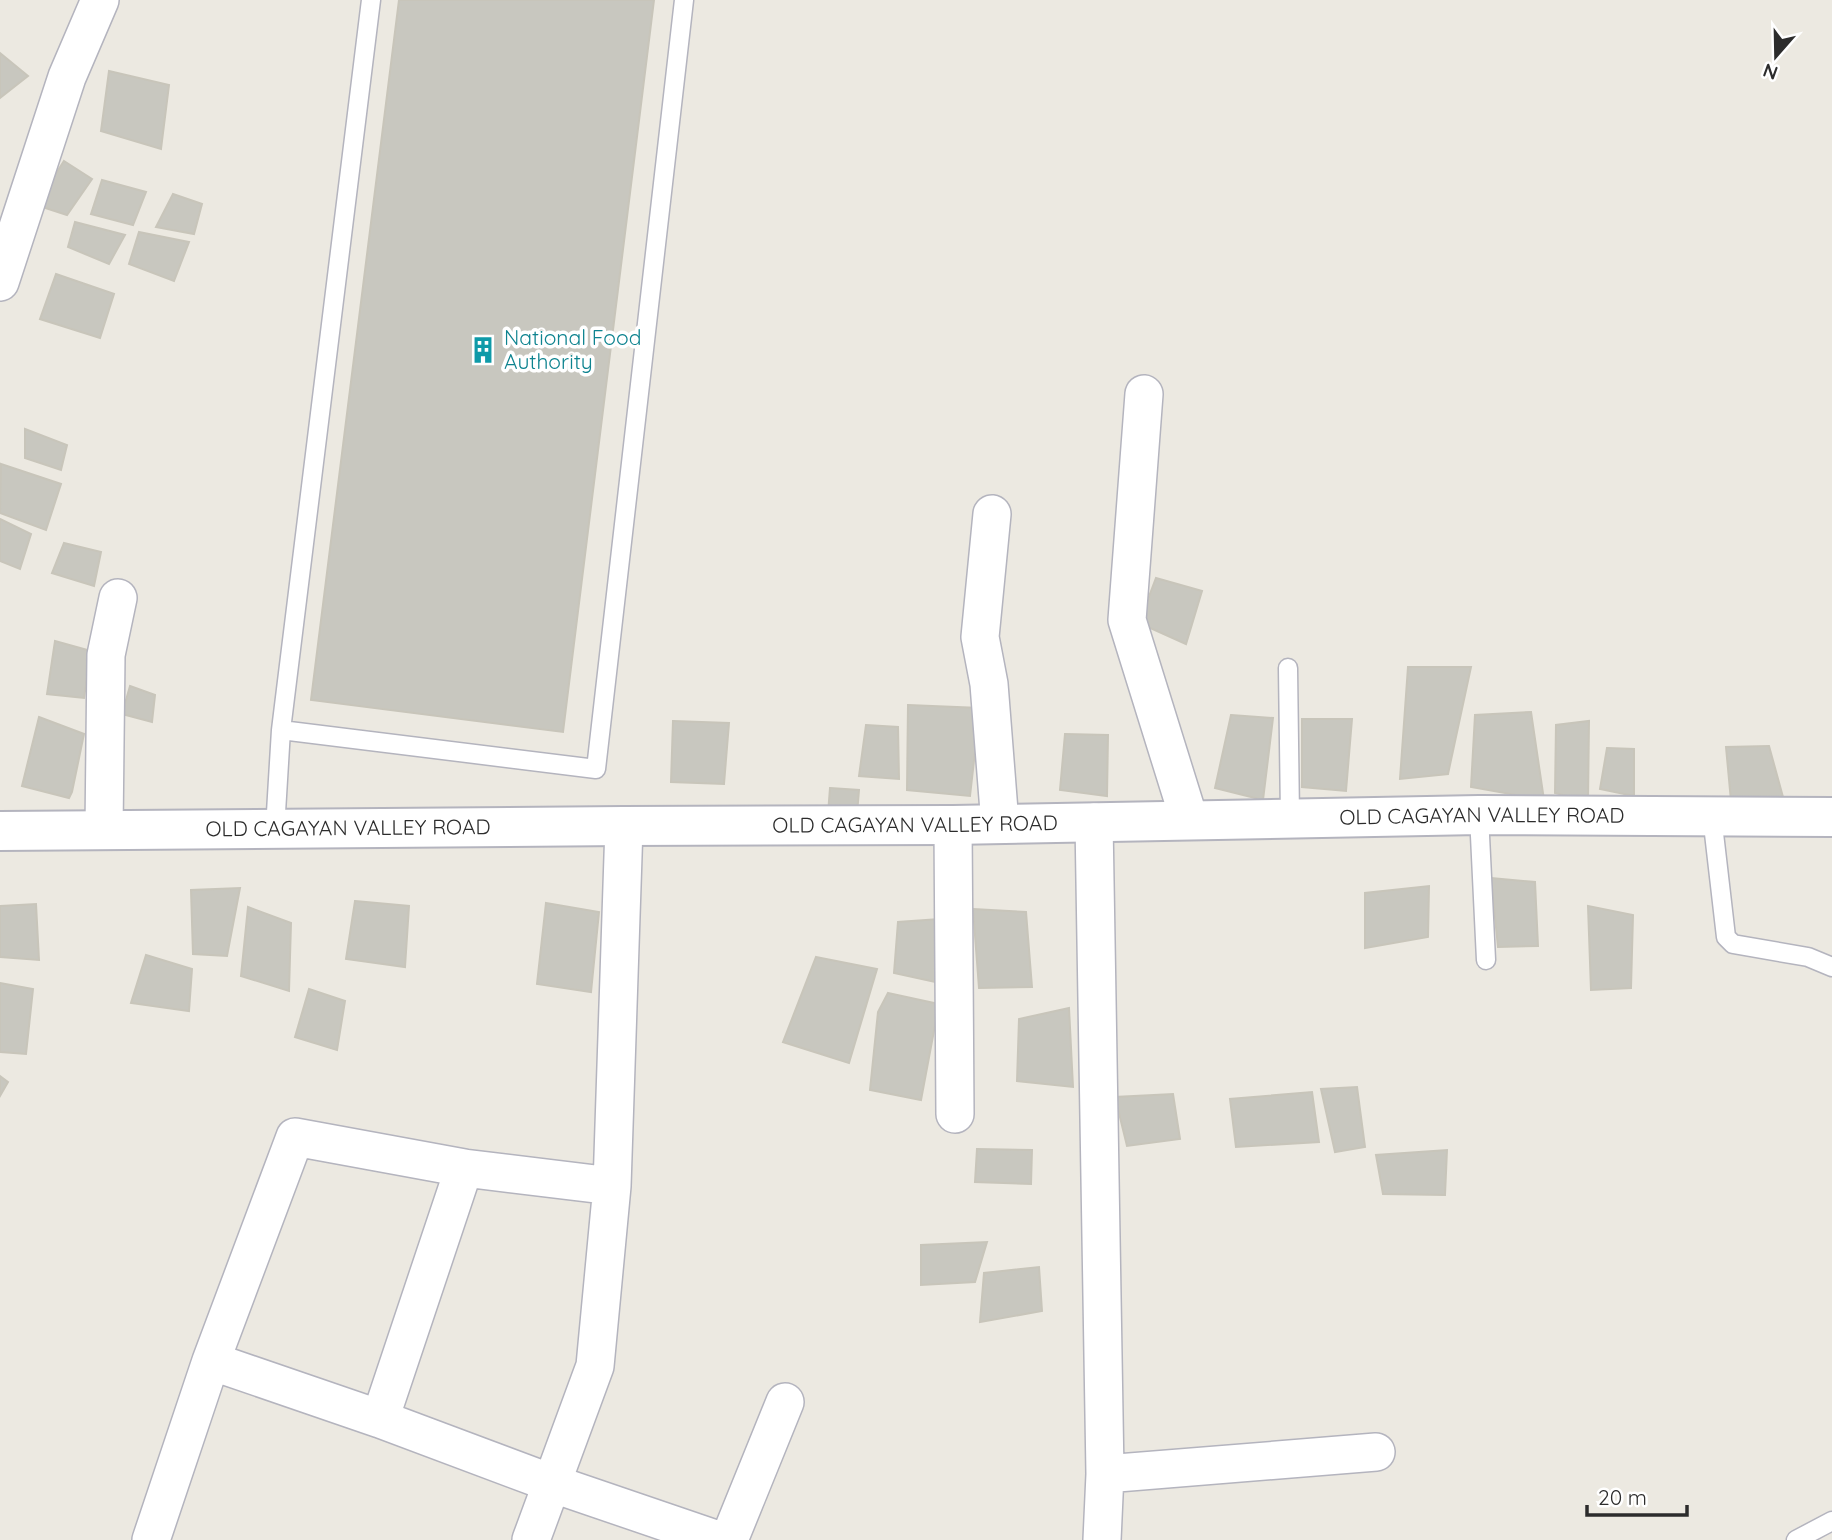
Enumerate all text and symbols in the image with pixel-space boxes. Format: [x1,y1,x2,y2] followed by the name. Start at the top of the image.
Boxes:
[1741,21,1811,91] north arrow
[1760,58,1781,86] text: N
[504,324,641,374] place label: National Food Authority
[468,335,498,365] building icon: National Food Authority
[1339,801,1625,830] street label: OLD CAGAYAN VALLEY ROAD
[772,809,1058,838] street label: OLD CAGAYAN VALLEY ROAD
[205,813,491,841] street label: OLD CAGAYAN VALLEY ROAD
[1587,1474,1687,1518] scale bar
[1598,1484,1647,1510] text: 20 m

